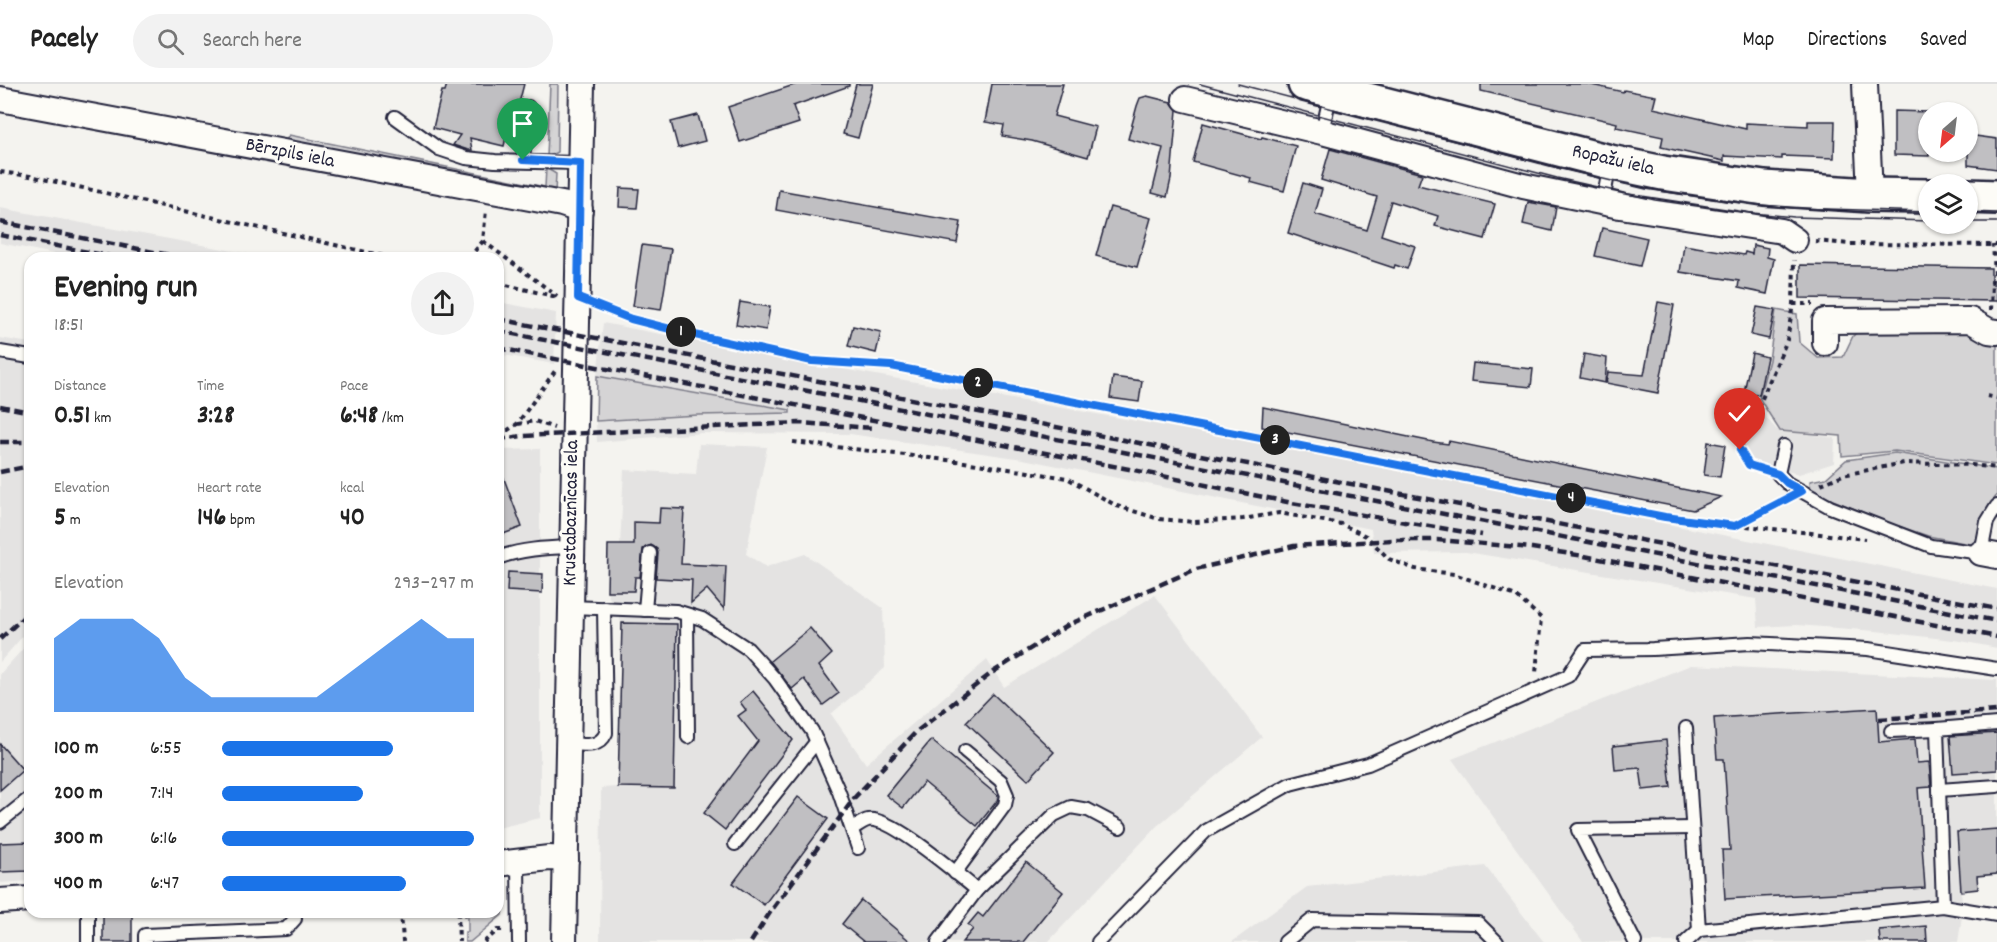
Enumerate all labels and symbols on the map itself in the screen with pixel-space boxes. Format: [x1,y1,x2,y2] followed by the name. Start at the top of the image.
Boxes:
[497,98,548,160] pin
[1918,102,1978,162] north arrow
[243,132,338,176] street label: Bērzpils iela
[1569,138,1658,184] street label: Ropažu iela
[666,317,696,347] pin: 1
[963,368,993,398] pin: 2
[1714,388,1765,450] pin
[1260,425,1290,455] pin: 3
[557,439,587,586] street label: Krustabaznīcas iela
[1556,483,1586,513] pin: 4

